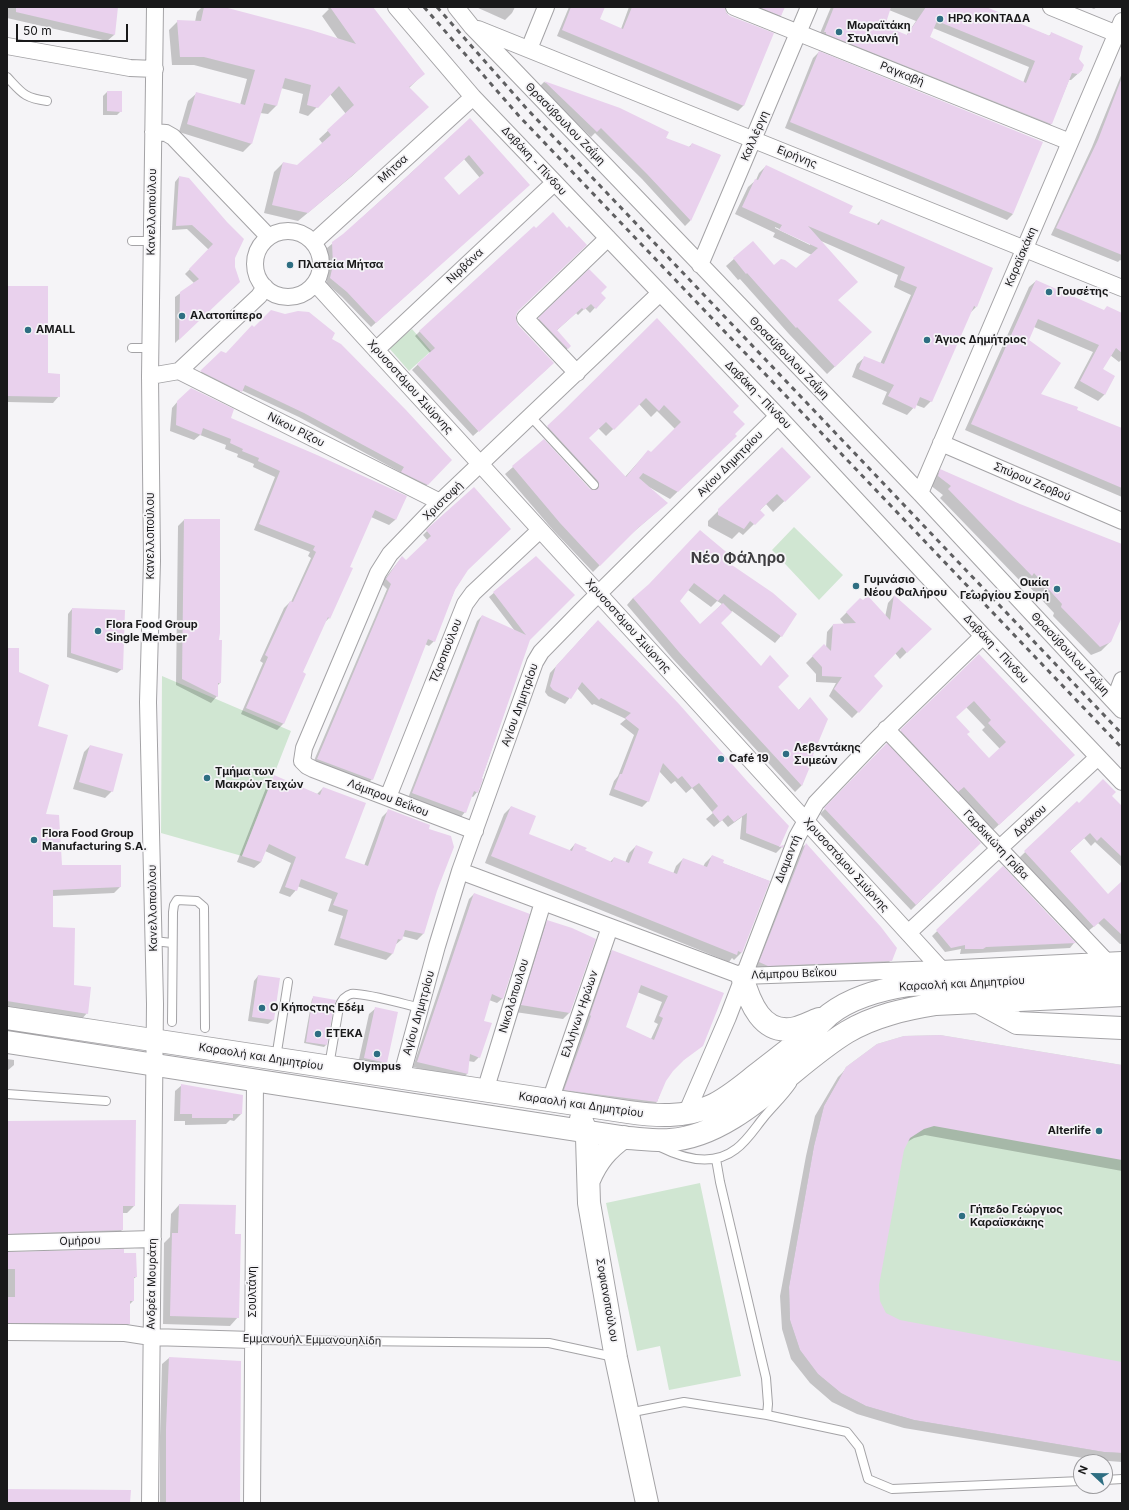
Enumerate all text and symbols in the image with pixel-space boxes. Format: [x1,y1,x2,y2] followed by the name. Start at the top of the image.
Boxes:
[948,12,1030,26] place label: ΗΡΩ ΚΟΝΤΑΔΑ
[935,14,945,24] marker: ΗΡΩ ΚΟΝΤΑΔΑ
[18,16,130,42] scale bar
[847,19,911,45] place label: Μωραϊτάκη Στυλιανή
[23,23,52,38] text: 50 m
[834,27,844,37] marker: Μωραϊτάκη Στυλιανή
[878,59,926,89] street label: Ραγκαβή
[522,80,608,168] street label: Θρασύβουλου Ζαΐμη
[739,109,771,163] street label: Καλλέργη
[499,124,569,198] street label: Δαβάκη - Πίνδου
[775,143,819,171] street label: Ειρήνης
[375,152,411,186] street label: Μήτσα
[145,168,159,256] street label: Κανελλοπούλου
[1003,225,1039,289] street label: Καραϊσκάκη
[444,246,486,286] street label: Νιρβάνα
[298,258,383,272] place label: Πλατεία Μήτσα
[285,260,295,270] marker: Πλατεία Μήτσα
[1057,285,1108,299] place label: Γουσέτης
[1044,287,1054,297] marker: Γουσέτης
[190,309,262,323] place label: Αλατοπίπερο
[177,311,187,321] marker: Αλατοπίπερο
[746,314,832,402] street label: Θρασύβουλου Ζαΐμη
[36,323,75,337] place label: AMALL
[23,325,33,335] marker: AMALL
[935,333,1026,347] place label: Άγιος Δημήτριος
[922,335,932,345] marker: Άγιος Δημήτριος
[364,337,456,437] street label: Χρυσοστόμου Σμύρνης
[722,358,794,432] street label: Δαβάκη - Πίνδου
[265,410,327,450] street label: Νίκου Ρίζου
[694,428,766,500] street label: Αγίου Δημητρίου
[991,460,1073,504] street label: Σπύρου Ζερβού
[420,479,466,523] street label: Χριστοφή
[144,493,158,579] street label: Κανελλοπούλου
[691,549,785,567] district label: Νέο Φάληρο
[864,573,947,599] place label: Γυμνάσιο Νέου Φαλήρου
[582,576,674,676] street label: Χρυσοστόμου Σμύρνης
[960,576,1049,602] place label: Οικία Γεωργίου Σουρή
[851,581,861,591] marker: Γυμνάσιο Νέου Φαλήρου
[1052,584,1062,594] marker: Οικία Γεωργίου Σουρή
[1028,610,1112,698] street label: Θρασύβουλου Ζαΐμη
[961,612,1031,686] street label: Δαβάκη - Πίνδου
[427,617,465,685] street label: Τζιροπούλου
[106,618,198,644] place label: Flora Food Group Single Member
[93,626,103,636] marker: Flora Food Group Single Member
[499,662,541,748] street label: Αγίου Δημητρίου
[794,741,861,767] place label: Λεβεντάκης Συμεών
[781,749,791,759] marker: Λεβεντάκης Συμεών
[729,752,769,766] place label: Café 19
[716,754,726,764] marker: Café 19
[215,765,303,791] place label: Τμήμα των Μακρών Τειχών
[202,773,212,783] marker: Τμήμα των Μακρών Τειχών
[346,776,430,820] street label: Λάμπρου Βεΐκου
[1011,802,1049,840] street label: Δράκου
[960,808,1032,882] street label: Γαρδικιώτη Γρίβα
[800,815,892,915] street label: Χρυσοστόμου Σμύρνης
[42,827,147,853] place label: Flora Food Group Manufacturing S.A.
[773,833,803,885] street label: Διαμαντή
[29,835,39,845] marker: Flora Food Group Manufacturing S.A.
[146,864,160,952] street label: Κανελλοπούλου
[496,957,532,1035] street label: Νικολόπουλου
[751,966,837,982] street label: Λάμπρου Βεΐκου
[401,969,437,1057] street label: Αγίου Δημητρίου
[559,969,601,1059] street label: Ελλήνων Ηρώων
[899,974,1025,994] street label: Καραολή και Δημητρίου
[270,1001,364,1015] place label: Ο Κήποςτης Εδέμ
[257,1003,267,1013] marker: Ο Κήποςτης Εδέμ
[326,1027,363,1041] place label: ΕΤΕΚΑ
[313,1029,323,1039] marker: ΕΤΕΚΑ
[198,1041,324,1073] street label: Καραολή και Δημητρίου
[372,1049,382,1059] marker: Olympus
[353,1060,401,1074] place label: Olympus
[518,1090,644,1120] street label: Καραολή και Δημητρίου
[1048,1124,1091,1138] place label: Alterlife
[1094,1126,1104,1136] marker: Alterlife
[970,1203,1063,1229] place label: Γήπεδο Γεώργιος Καραϊσκάκης
[957,1211,967,1221] marker: Γήπεδο Γεώργιος Καραϊσκάκης
[59,1234,101,1248] street label: Ομήρου
[145,1238,159,1330] street label: Ανδρέα Μουράτη
[593,1257,621,1343] street label: Σοφιανοπούλου
[246,1266,260,1318] street label: Σουλτάνη
[243,1332,381,1348] street label: Εμμανουήλ Εμμανουηλίδη
[1073,1454,1113,1494] north arrow
[1075,1463,1091,1476] text: N

